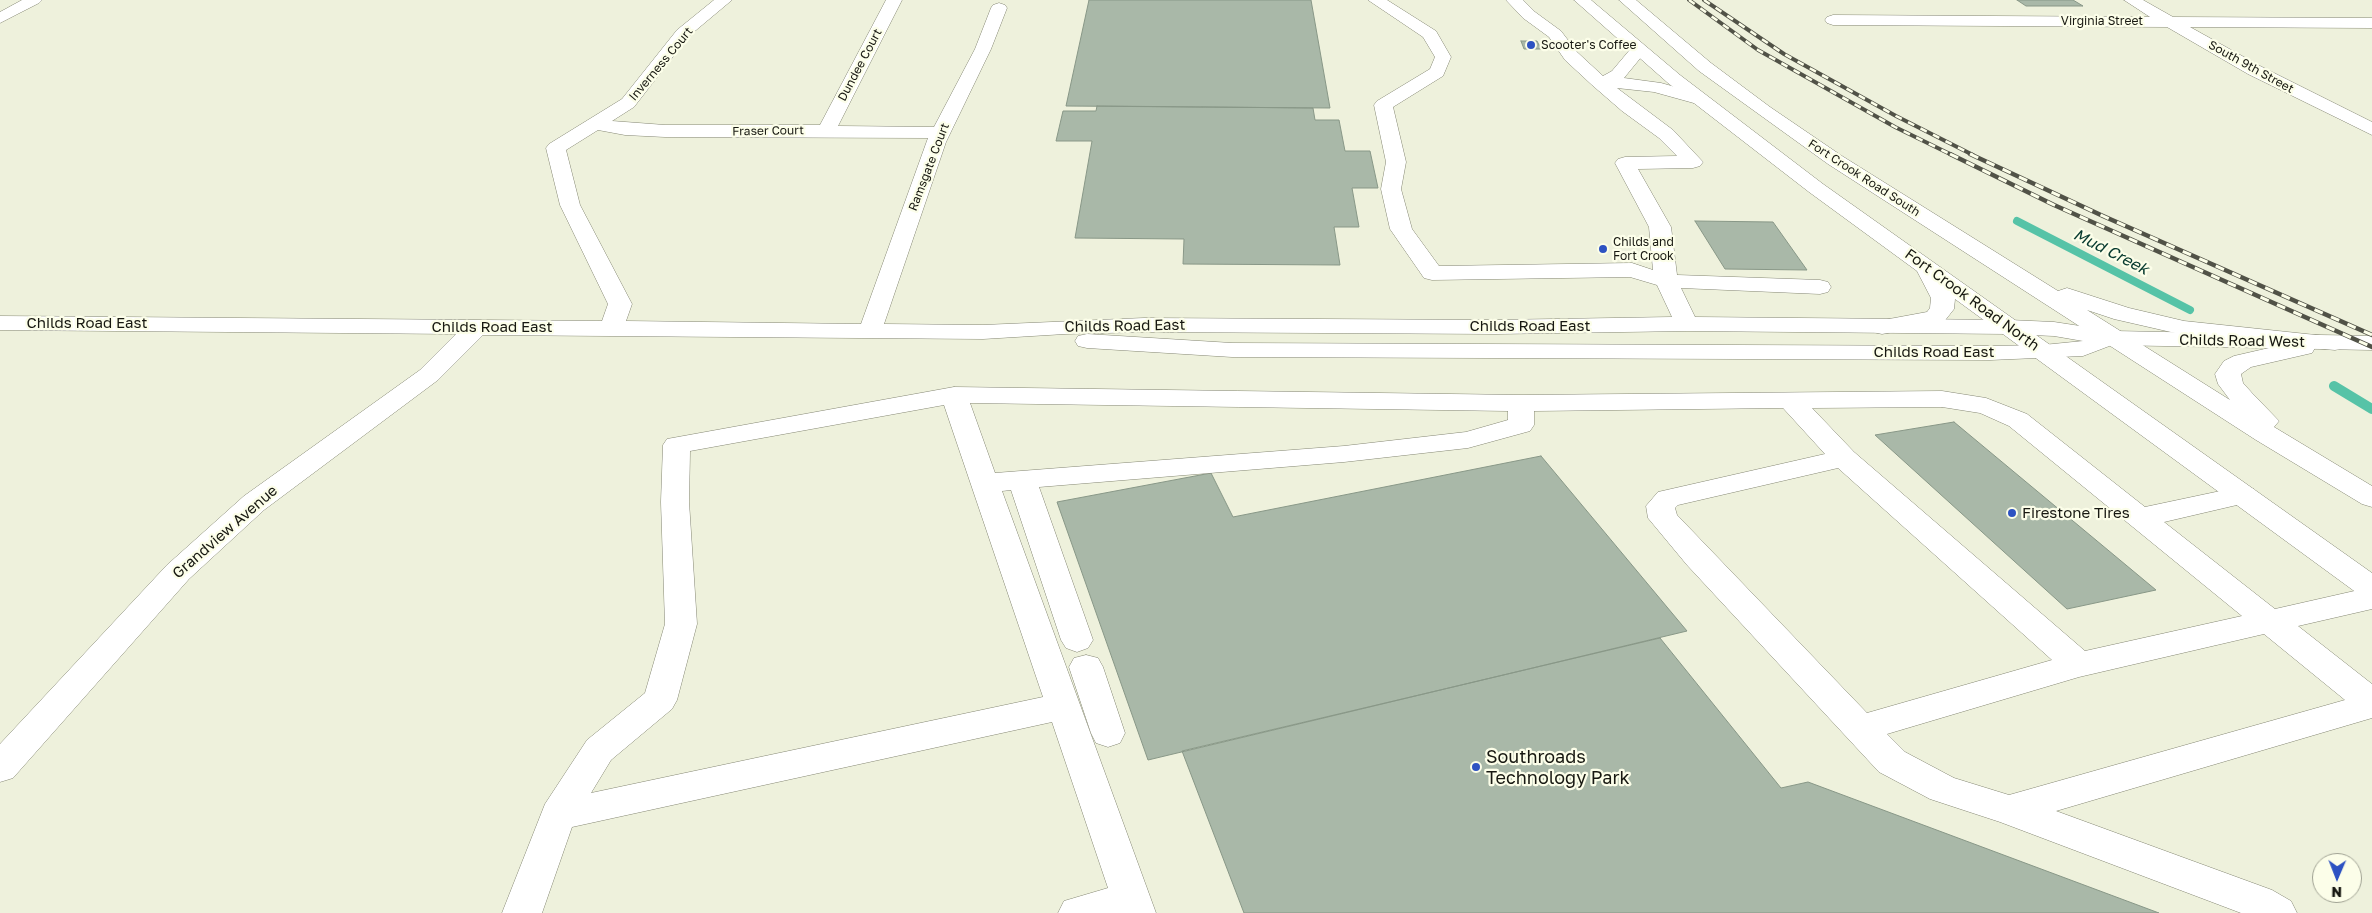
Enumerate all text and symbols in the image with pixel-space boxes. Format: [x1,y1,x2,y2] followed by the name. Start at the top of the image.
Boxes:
[2061,14,2143,28] street label: Virginia Street
[626,24,696,104] street label: Inverness Court
[835,26,885,104] street label: Dundee Court
[1541,38,1636,52] place label: Scooter's Coffee
[2206,38,2296,96] street label: South 9th Street
[1525,39,1537,51] marker: Scooter's Coffee
[906,121,952,213] street label: Ramsgate Court
[732,123,804,139] street label: Fraser Court
[1805,136,1923,220] street label: Fort Crook Road South
[2070,225,2152,279] water label: Mud Creek
[1613,235,1674,263] place label: Childs and Fort Crook
[1597,243,1609,255] marker: Childs and Fort Crook
[1901,245,2043,355] street label: Fort Crook Road North
[27,314,147,332] street label: Childs Road East
[1064,316,1186,336] street label: Childs Road East
[1470,317,1590,335] street label: Childs Road East
[432,318,552,336] street label: Childs Road East
[2179,331,2305,351] street label: Childs Road West
[1874,343,1994,361] street label: Childs Road East
[169,482,281,582] street label: Grandview Avenue
[2022,504,2130,522] place label: Firestone Tires
[2006,507,2018,519] marker: Firestone Tires
[1486,746,1630,789] place label: Southroads Technology Park
[1470,761,1482,773] marker: Southroads Technology Park
[2312,853,2362,903] north arrow
[2331,884,2342,901] text: N

